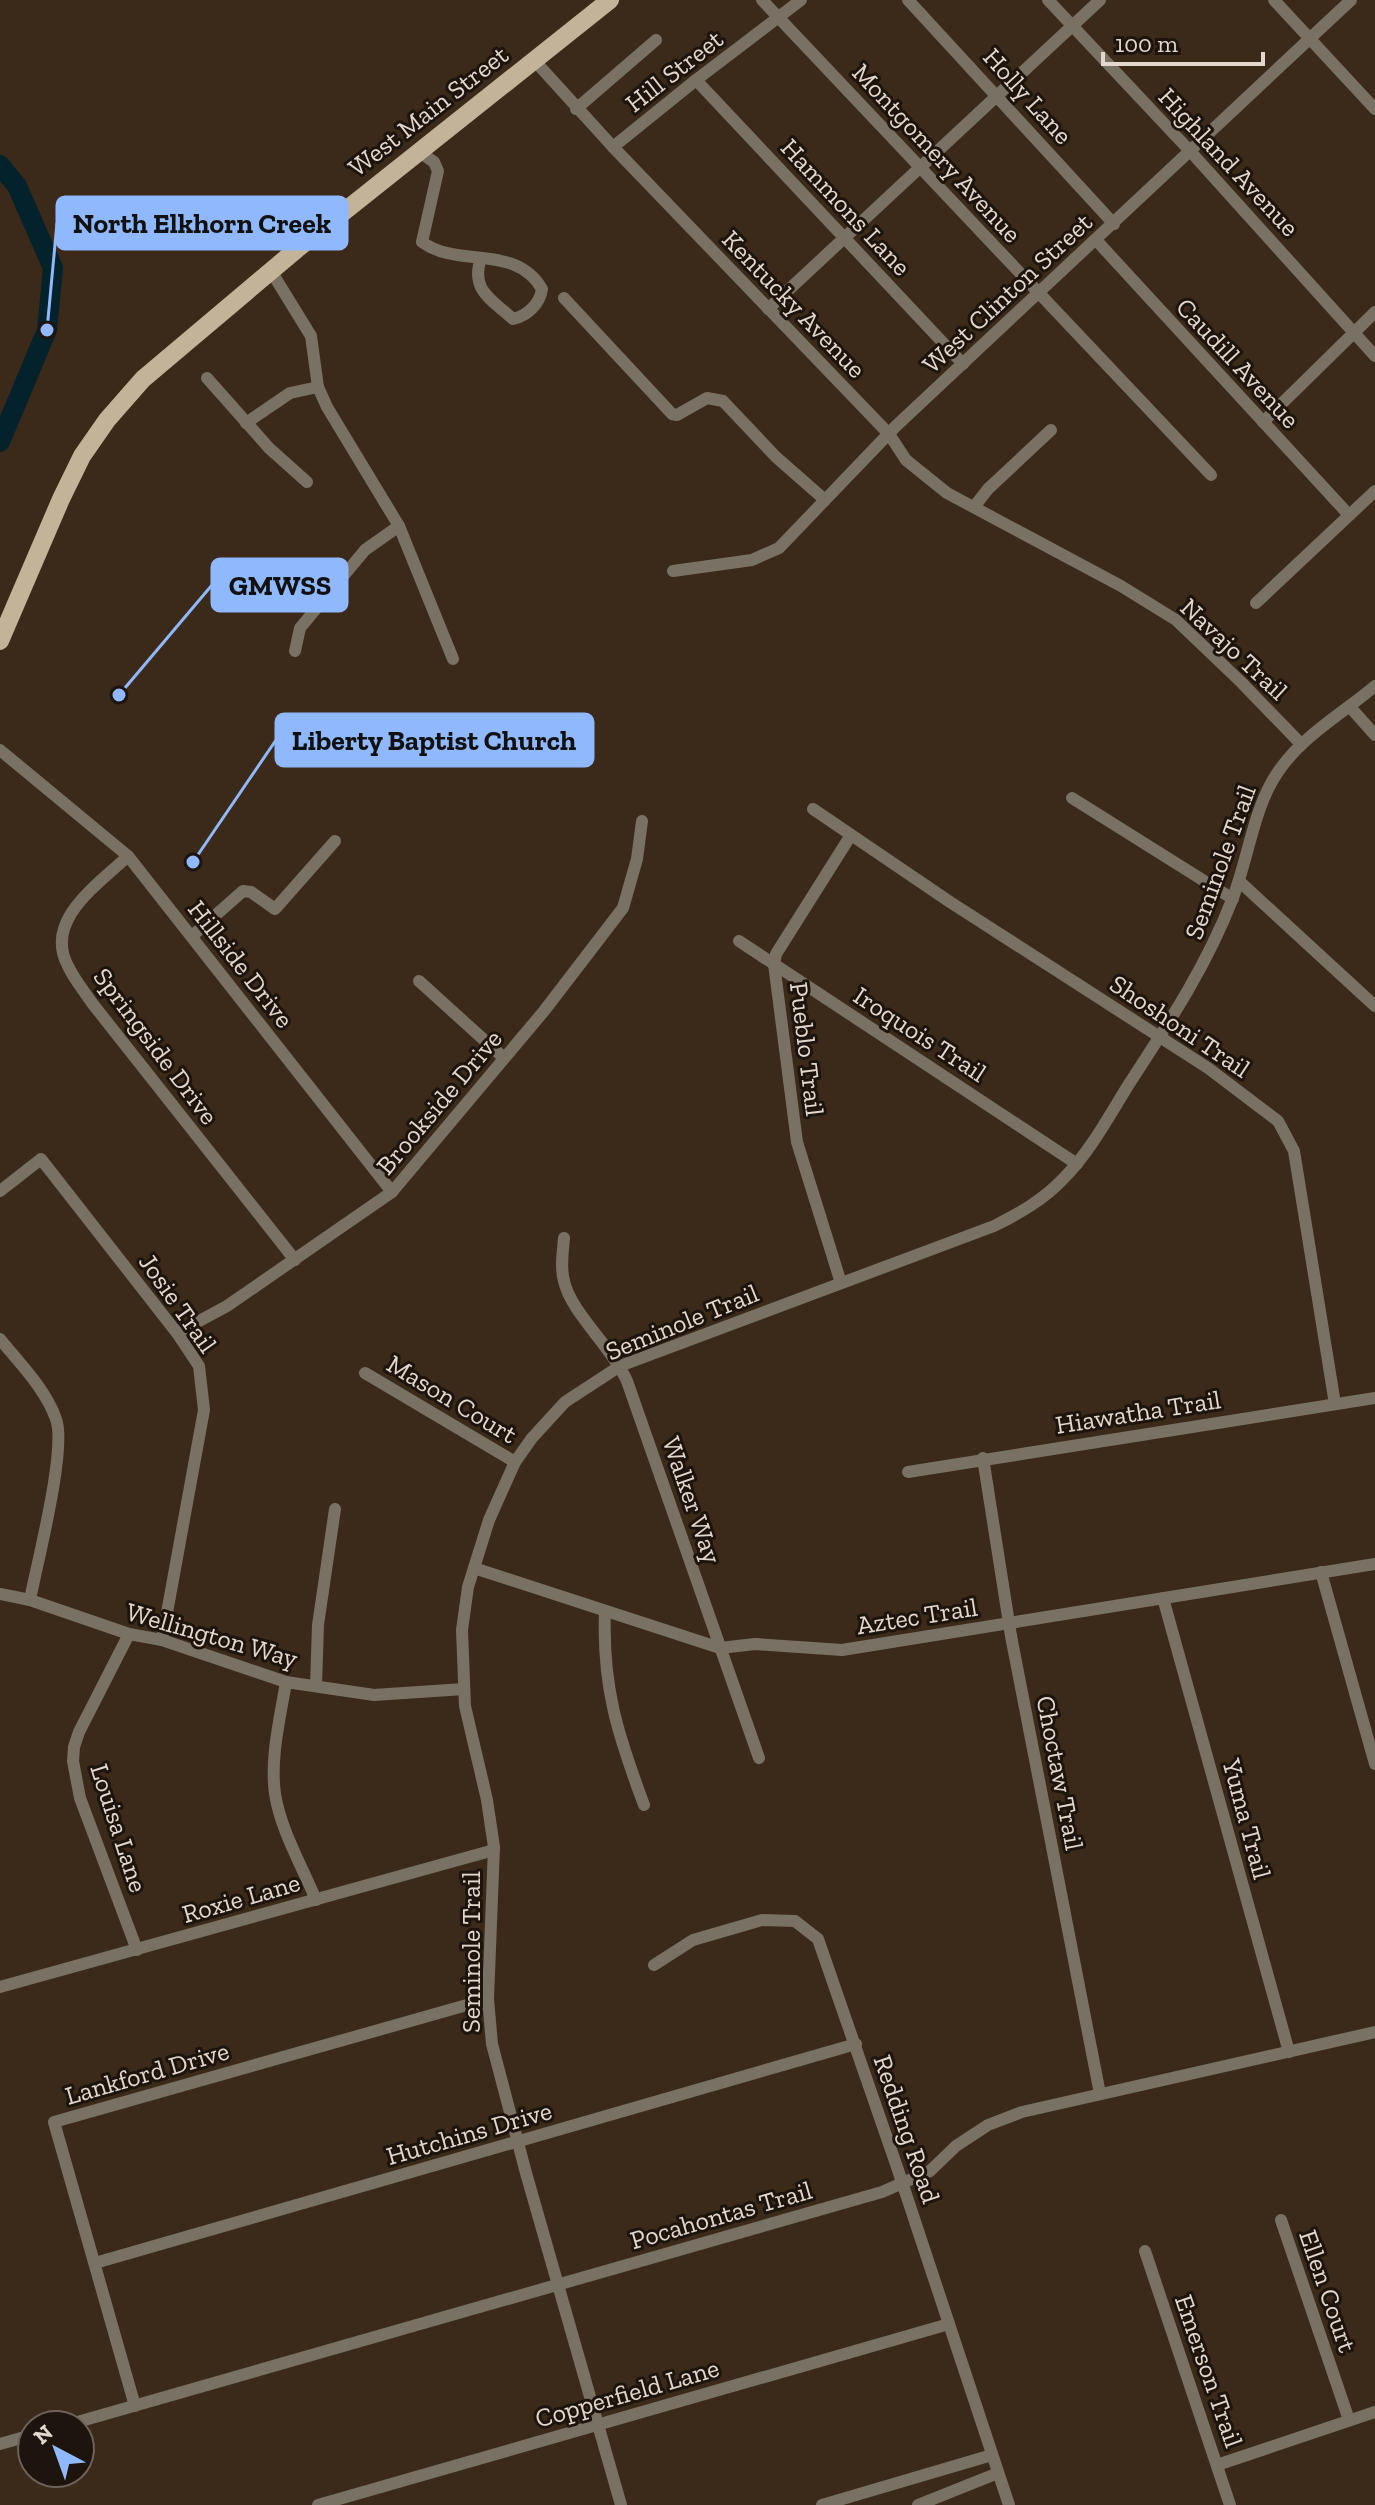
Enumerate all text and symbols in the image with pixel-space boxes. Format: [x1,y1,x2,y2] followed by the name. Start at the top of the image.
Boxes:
[1103,16,1263,66] scale bar
[619,23,730,119] street label: Hill Street
[1115,29,1178,58] text: 100 m
[342,38,515,183] street label: West Main Street
[977,41,1079,151] street label: Holly Lane
[846,57,1028,249] street label: Montgomery Avenue
[1152,81,1306,243] street label: Highland Avenue
[774,132,918,282] street label: Hammons Lane
[57,197,347,249] callout: North Elkhorn Creek
[915,206,1099,380] street label: West Clinton Street
[73,207,332,240] text: North Elkhorn Creek
[715,223,873,385] street label: Kentucky Avenue
[1169,291,1307,435] street label: Caudill Avenue
[212,559,347,611] callout: GMWSS
[229,569,331,602] text: GMWSS
[1174,591,1294,707] street label: Navajo Trail
[276,714,593,766] callout: Liberty Baptist Church
[292,724,576,757] text: Liberty Baptist Church
[1177,780,1263,944] street label: Seminole Trail
[181,894,301,1034] street label: Hillside Drive
[87,961,225,1131] street label: Springside Drive
[1104,967,1256,1085] street label: Shoshoni Trail
[848,979,992,1089] street label: Iroquois Trail
[783,980,831,1118] street label: Pueblo Trail
[369,1023,509,1181] street label: Brookside Drive
[132,1247,224,1359] street label: Josie Trail
[601,1277,763,1367] street label: Seminole Trail
[381,1348,523,1451] street label: Mason Court
[1053,1383,1223,1441] street label: Hiawatha Trail
[655,1432,729,1568] street label: Walker Way
[854,1591,980,1641] street label: Aztec Trail
[123,1595,302,1675] street label: Wellington Way
[1029,1693,1091,1853] street label: Choctaw Trail
[1215,1754,1278,1883] street label: Yuma Trail
[83,1760,155,1896] street label: Louisa Lane
[178,1866,304,1930] street label: Roxie Lane
[455,1871,487,2033] street label: Seminole Trail
[61,2034,233,2112] street label: Lankford Drive
[867,2051,947,2207] street label: Redding Road
[383,2094,555,2172] street label: Hutchins Drive
[626,2174,816,2256] street label: Pocahontas Trail
[1292,2226,1364,2357] street label: Ellen Court
[1168,2290,1250,2452] street label: Emerson Trail
[531,2351,723,2435] street label: Copperfield Lane
[16,2409,96,2489] north arrow
[28,2418,59,2450] text: N

